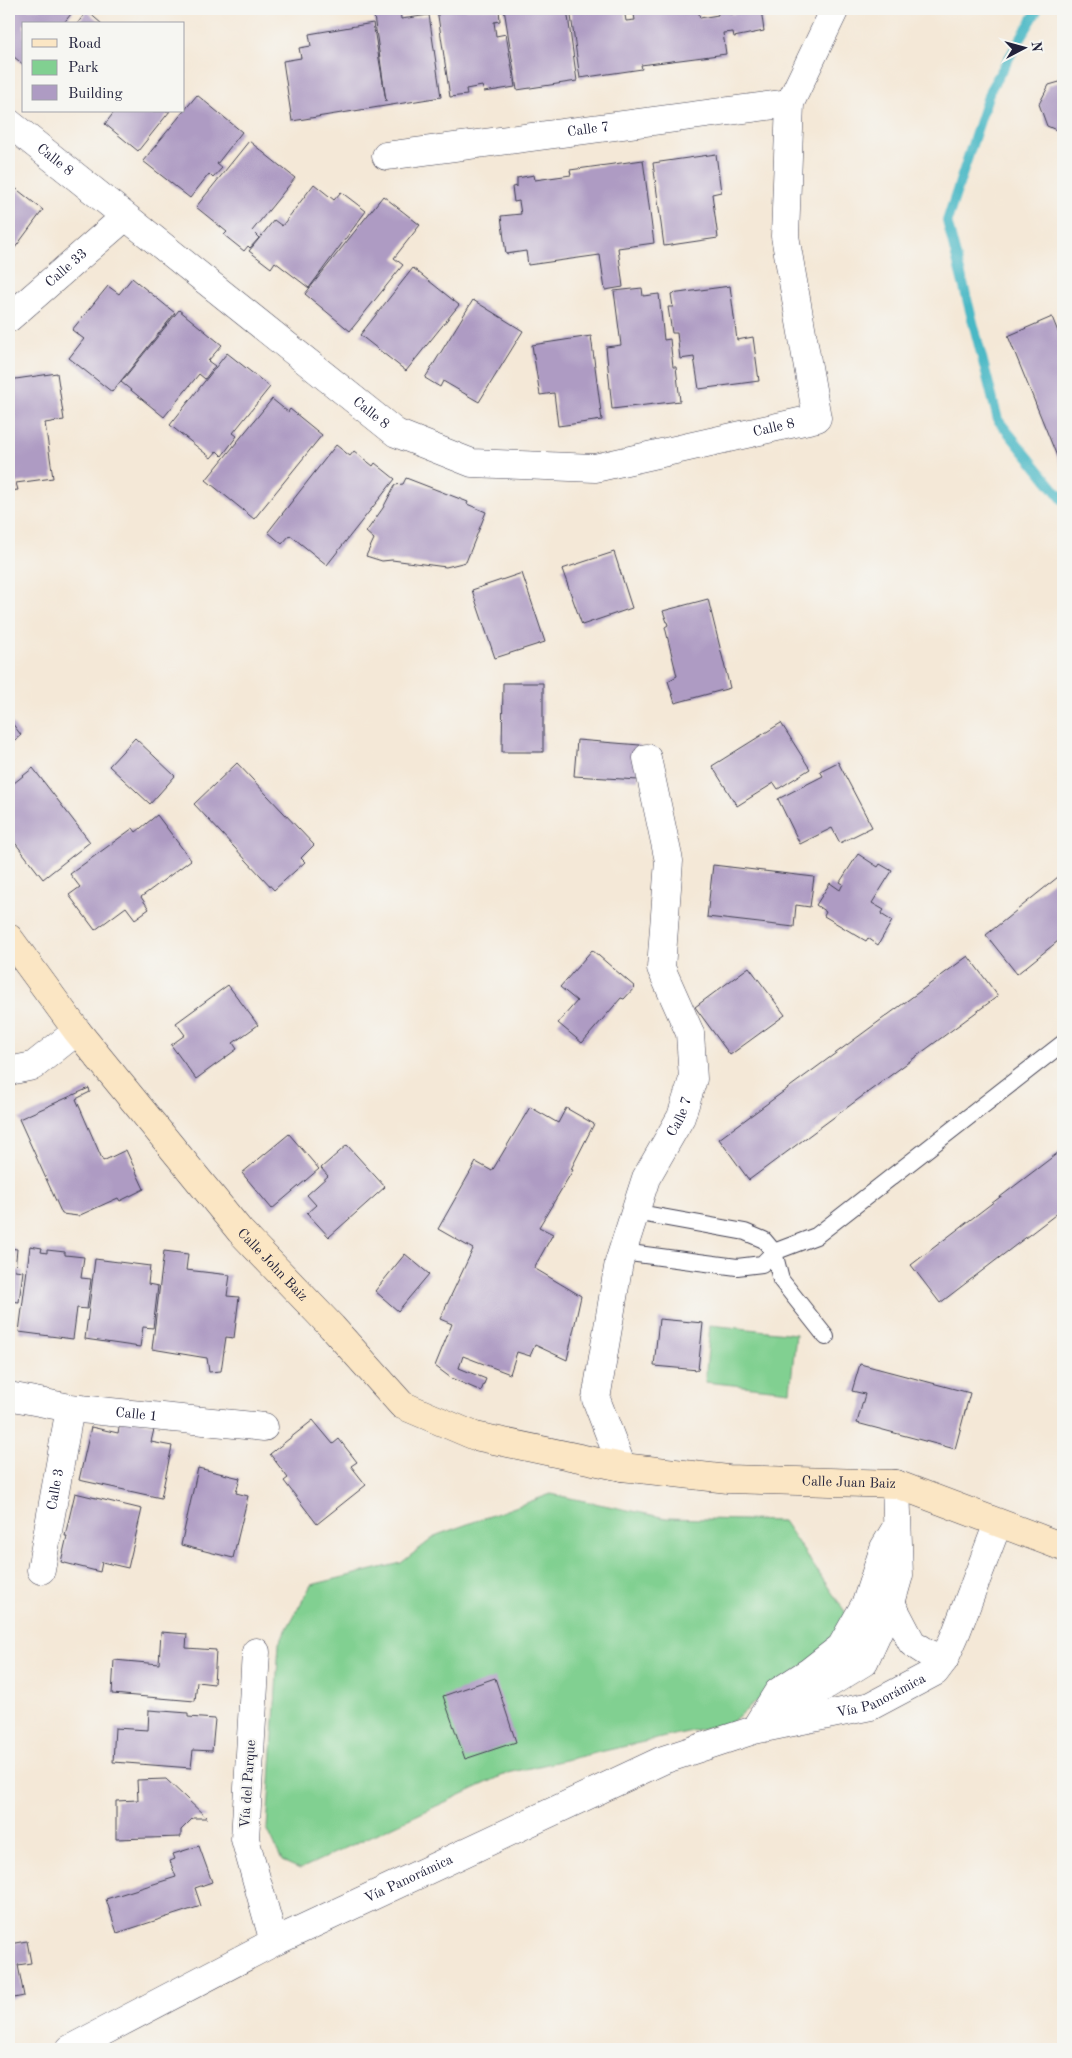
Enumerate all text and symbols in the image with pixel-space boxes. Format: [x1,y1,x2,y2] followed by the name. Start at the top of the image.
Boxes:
[22,22,185,112] legend
[1000,22,1050,72] north arrow
[68,37,102,52] text: Road
[1028,41,1043,53] text: N
[68,61,99,76] text: Park
[68,87,123,102] text: Building
[566,120,610,139] street label: Calle 7
[34,141,76,179] street label: Calle 8
[43,246,90,290] street label: Calle 33
[350,394,392,432] street label: Calle 8
[752,416,796,439] street label: Calle 8
[664,1095,694,1139] street label: Calle 7
[235,1226,310,1304] street label: Calle John Baiz
[115,1405,158,1424] street label: Calle 1
[45,1467,66,1511] street label: Calle 3
[801,1474,896,1491] street label: Calle Juan Baiz
[835,1671,928,1720] street label: Vía Panorámica
[238,1739,258,1829] street label: Vía del Parque
[362,1852,455,1906] street label: Vía Panorámica

